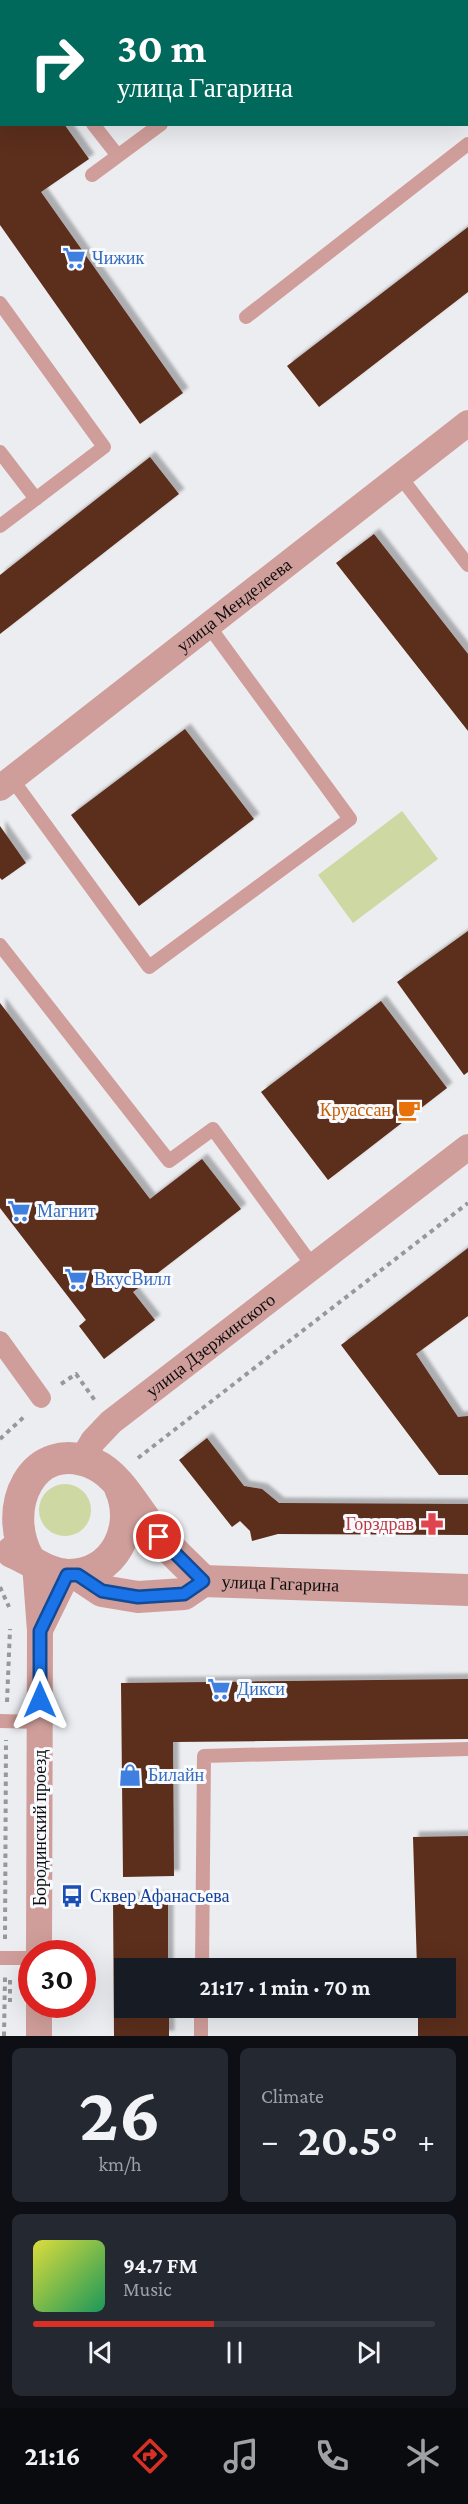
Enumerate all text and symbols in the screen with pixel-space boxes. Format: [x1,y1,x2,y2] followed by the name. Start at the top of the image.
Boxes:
[18,24,96,102] icon: right
[117,24,207,71] text: 30 m
[117,73,293,103] text: улица Гагарина
[61,245,87,271] supermarket icon: Чижик
[92,248,144,268] place label: Чижик
[173,555,295,656] street label: улица Менделеева
[396,1097,422,1123] cafe icon: Круассан
[320,1100,391,1120] place label: Круассан
[6,1198,32,1224] supermarket icon: Магнит
[37,1201,96,1221] place label: Магнит
[63,1266,89,1292] supermarket icon: ВкусВилл
[94,1269,171,1289] place label: ВкусВилл
[142,1289,279,1401] street label: улица Дзержинского
[133,1511,184,1562] pin
[419,1511,445,1537] pharmacy icon: Горздрав
[346,1514,414,1534] place label: Горздрав
[142,1520,175,1553] icon: arrive
[221,1572,340,1596] street label: улица Гагарина
[8,1668,72,1732] position arrow
[206,1676,232,1702] supermarket icon: Дикси
[237,1679,285,1699] place label: Дикси
[30,1750,50,1906] street label: Бородинский проезд
[117,1762,143,1788] shop icon: Билайн
[148,1765,205,1785] place label: Билайн
[59,1883,85,1909] bus stop icon: Сквер Афанасьева
[90,1886,230,1906] place label: Сквер Афанасьева
[18,1940,96,2018] speed limit sign: 30
[200,1975,370,2000] text: 21:17 · 1 min · 70 m
[79,2070,161,2157] text: 26
[261,2085,324,2107] text: Climate
[298,2115,398,2165] text: 20.5°
[261,2122,278,2159] text: −
[418,2122,435,2159] text: +
[98,2153,142,2175] text: km/h
[123,2253,198,2278] text: 94.7 FM
[123,2278,172,2300] text: Music
[84,2336,117,2369] icon: previous
[218,2336,251,2369] icon: pause
[352,2336,385,2369] icon: next
[129,2435,171,2477] icon: directions
[220,2435,262,2477] icon: music
[311,2435,353,2477] icon: phone
[402,2435,444,2477] icon: climate
[24,2441,81,2471] text: 21:16

